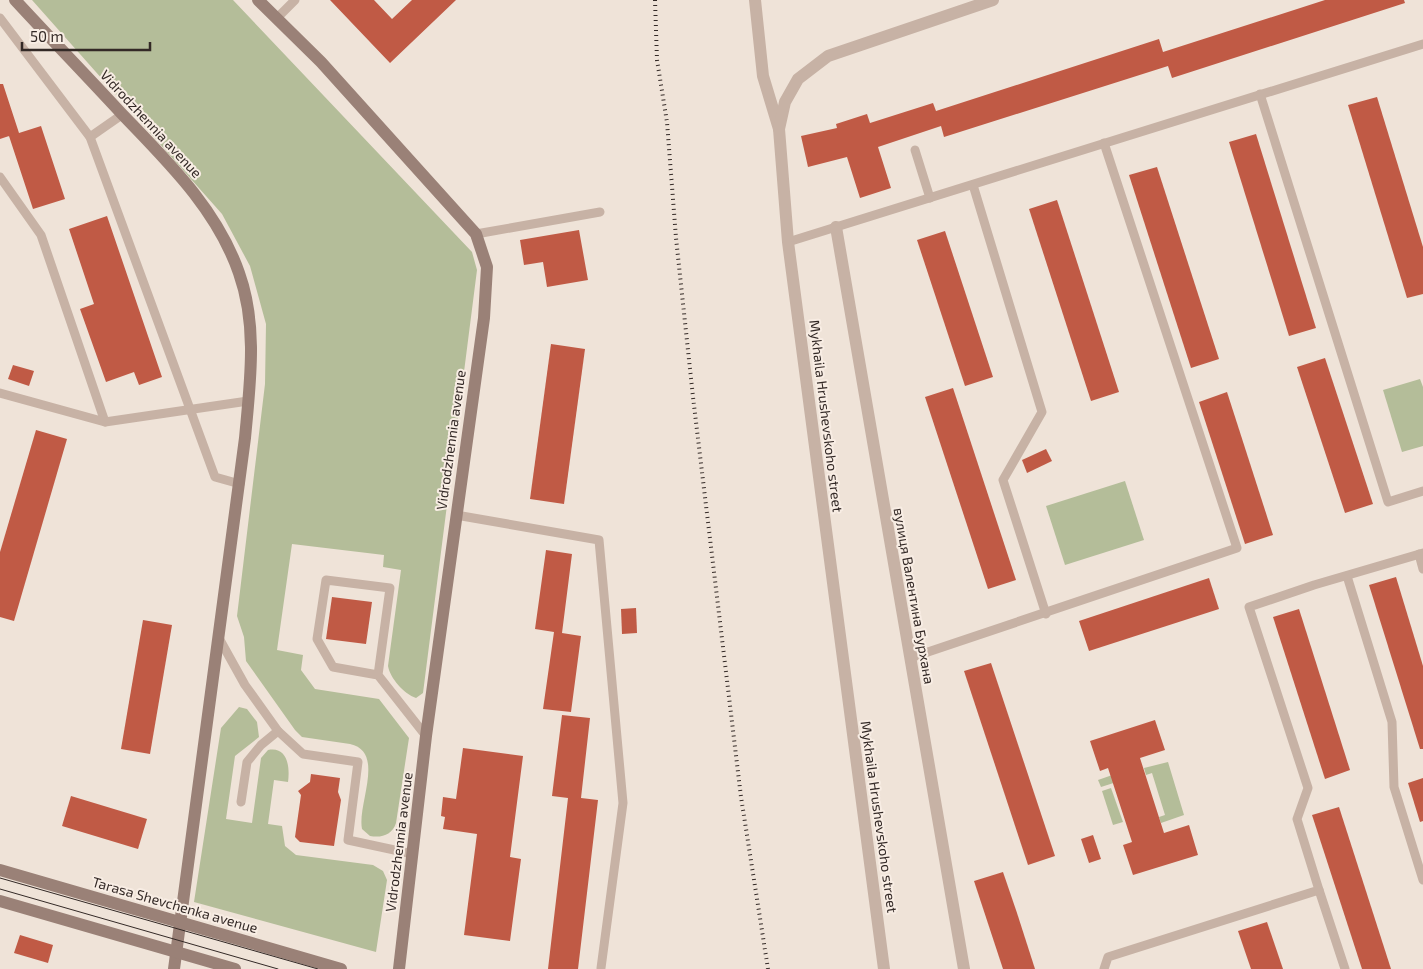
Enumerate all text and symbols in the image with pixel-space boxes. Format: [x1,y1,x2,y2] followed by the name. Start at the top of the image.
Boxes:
[22,20,150,52] scale bar
[30,27,64,45] text: 50 m
[97,66,206,181] street label: Vidrodzhennia avenue
[806,319,847,513] street label: Mykhaila Hrushevskoho street
[432,369,469,511] street label: Vidrodzhennia avenue
[891,506,938,685] street label: вулиця Валентина Бурхана
[858,720,901,914] street label: Mykhaila Hrushevskoho street
[381,771,416,913] street label: Vidrodzhennia avenue
[90,873,260,936] street label: Tarasa Shevchenka avenue

